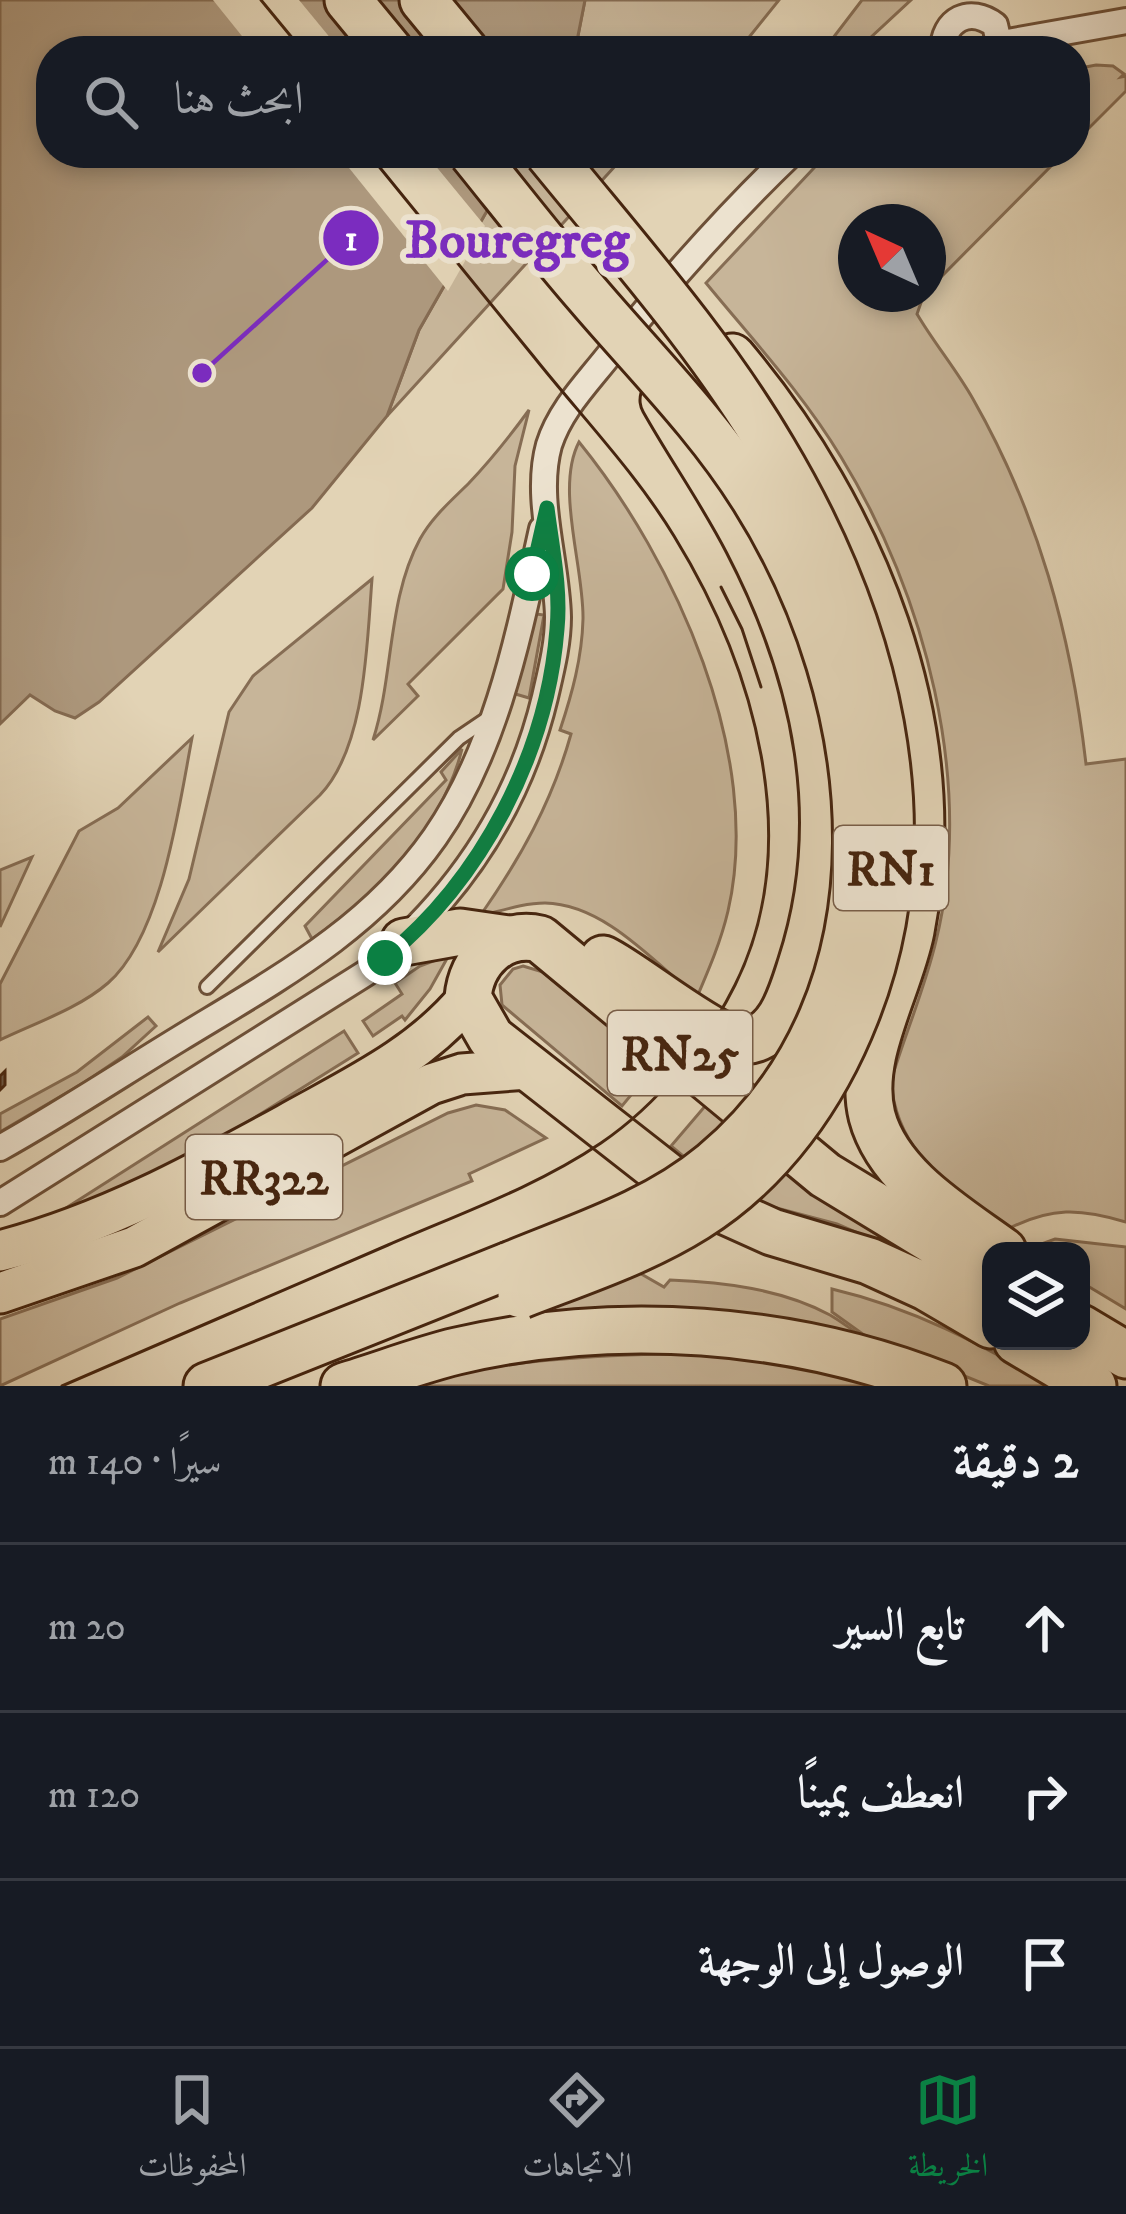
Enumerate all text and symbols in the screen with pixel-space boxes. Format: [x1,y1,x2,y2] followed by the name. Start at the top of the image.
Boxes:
[36,36,1090,168] search box
[78,69,144,135] icon: search
[174,72,304,128] text: ابحث هنا
[321,193,653,283] callout: Bouregreg
[838,204,946,312] north arrow
[405,208,631,275] text: Bouregreg
[344,217,358,262] text: 1
[505,547,559,601] route start
[834,826,948,910] road number: RN1
[358,931,412,985] route end
[608,1011,752,1095] road number: RN25
[186,1135,342,1219] road number: RR322
[982,1242,1090,1350] map controls
[982,1242,1090,1350] button: layers
[953,1430,1078,1494] text: 2 دقيقة
[48,1438,222,1487] text: سيرًا · 140 m
[1012,1595,1078,1661] icon: ahead
[837,1598,964,1654] text: تابع السير
[48,1603,126,1652] text: 20 m
[1012,1763,1078,1829] icon: right
[798,1766,964,1822] text: انعطف يمينًا
[48,1771,140,1820] text: 120 m
[1012,1931,1078,1997] icon: arrive
[698,1934,964,1990] text: الوصول إلى الوجهة
[138,2067,247,2197] tab: المحفوظات
[522,2067,632,2197] tab: الاتجاهات
[908,2067,988,2197] tab: الخريطة

